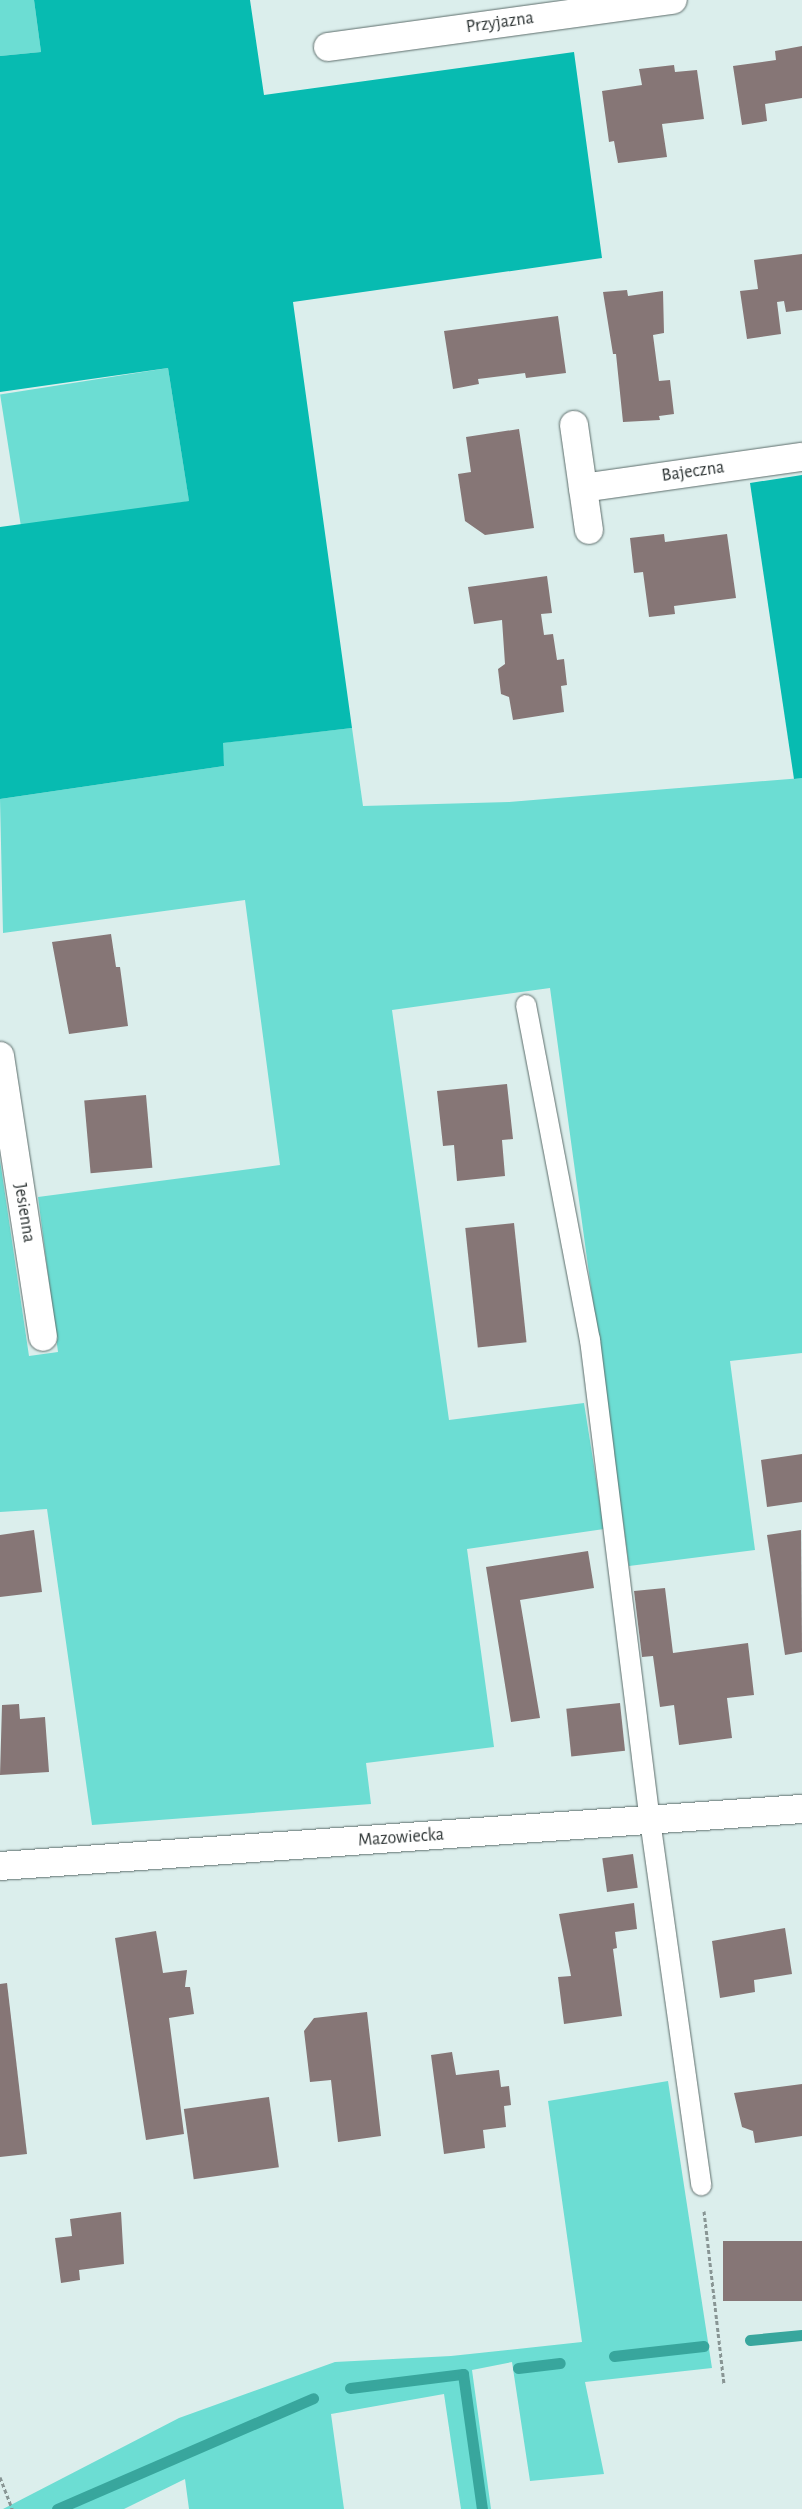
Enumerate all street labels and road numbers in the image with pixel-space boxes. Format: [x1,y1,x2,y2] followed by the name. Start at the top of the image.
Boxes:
[465,8,535,38] street label: Przyjazna
[660,457,726,487] street label: Bajeczna
[9,1182,39,1244] street label: Jesienna
[357,1824,445,1852] street label: Mazowiecka

